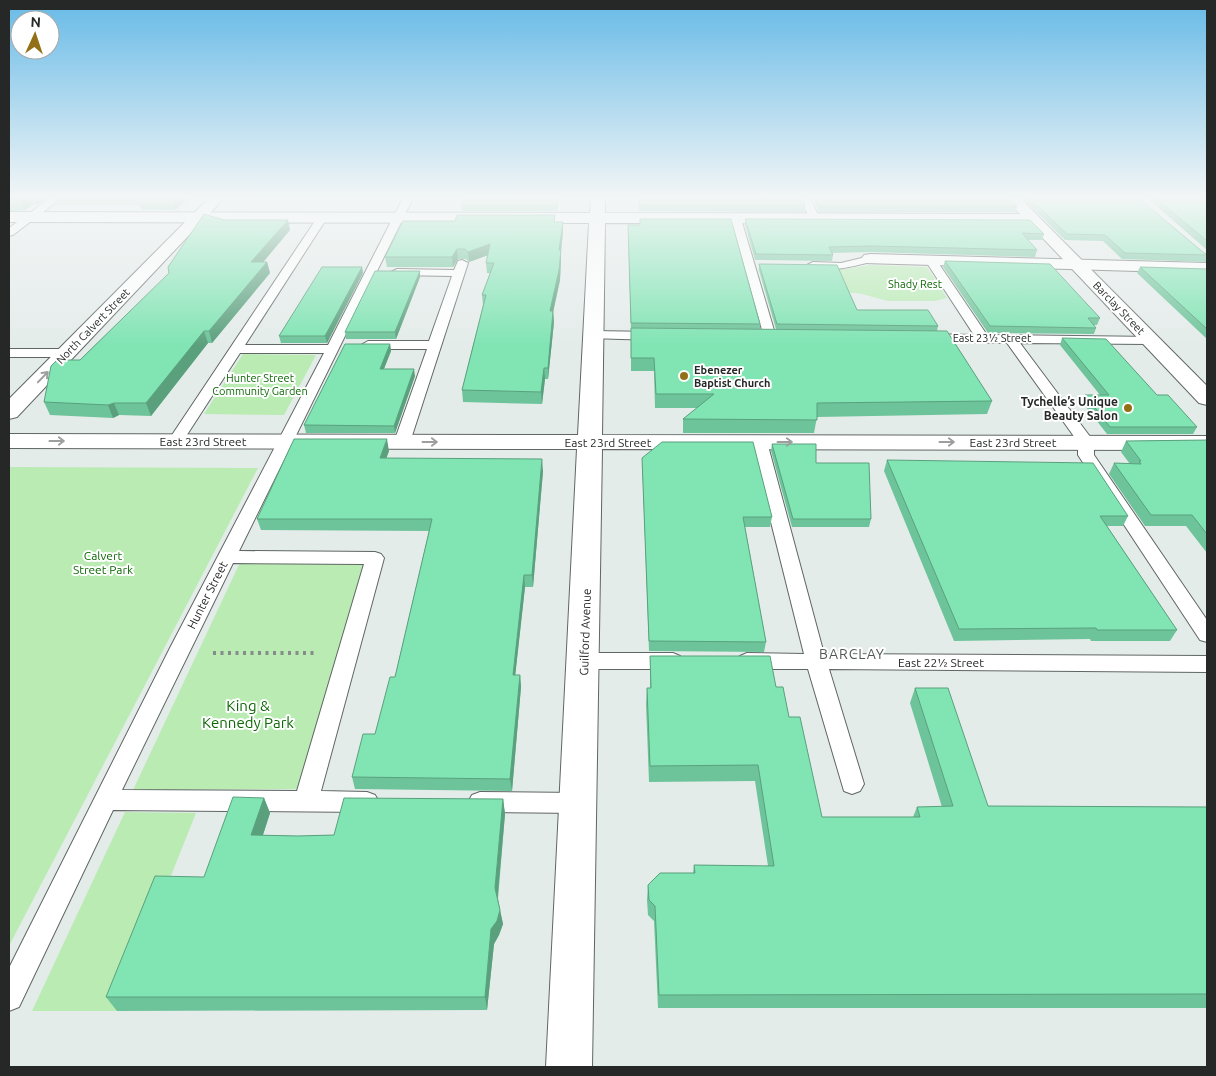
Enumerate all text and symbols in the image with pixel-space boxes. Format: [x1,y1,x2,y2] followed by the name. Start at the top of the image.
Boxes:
[10,10,60,60] north arrow
[30,14,41,30] text: N
[888,278,943,290] park label: Shady Rest
[1091,279,1148,337] street label: Barclay Street
[54,285,133,366] street label: North Calvert Street
[953,332,1032,344] street label: East 23½ Street
[694,364,770,389] place label: Ebenezer Baptist Church
[678,370,690,382] marker: Ebenezer Baptist Church
[37,371,49,384] one-way arrow
[212,372,308,397] park label: Hunter Street Community Garden
[1021,395,1118,422] place label: Tychelle’s Unique Beauty Salon
[1122,402,1134,414] marker: Tychelle’s Unique Beauty Salon
[160,435,247,448] street label: East 23rd Street
[49,436,65,446] one-way arrow
[565,436,652,449] street label: East 23rd Street
[970,436,1057,449] street label: East 23rd Street
[422,437,438,447] one-way arrow
[776,437,793,447] one-way arrow
[939,437,955,447] one-way arrow
[73,549,133,576] park label: Calvert Street Park
[184,559,230,631] street label: Hunter Street
[577,588,593,676] street label: Guilford Avenue
[819,646,885,662] district label: BARCLAY
[898,656,984,669] street label: East 22½ Street
[202,697,294,731] park label: King & Kennedy Park

